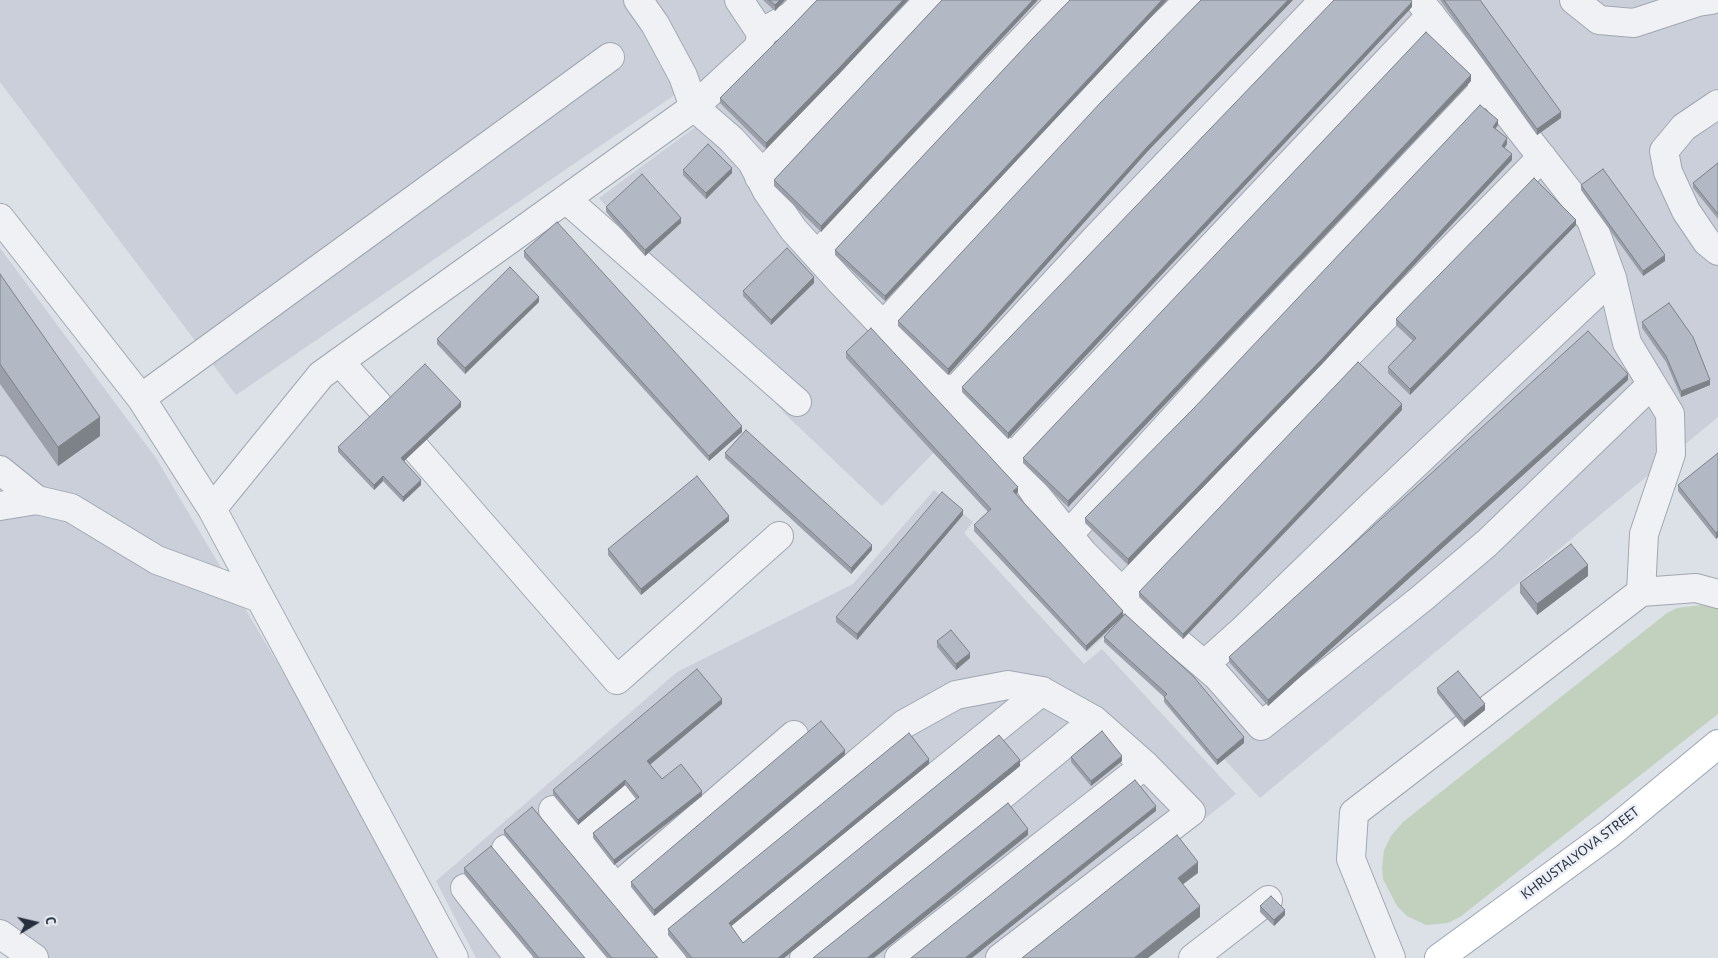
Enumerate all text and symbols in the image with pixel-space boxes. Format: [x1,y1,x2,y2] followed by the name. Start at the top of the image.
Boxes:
[1517,803,1643,903] street label: KHRUSTALYOVA STREET
[10,898,60,948] north arrow
[42,916,57,926] text: С

